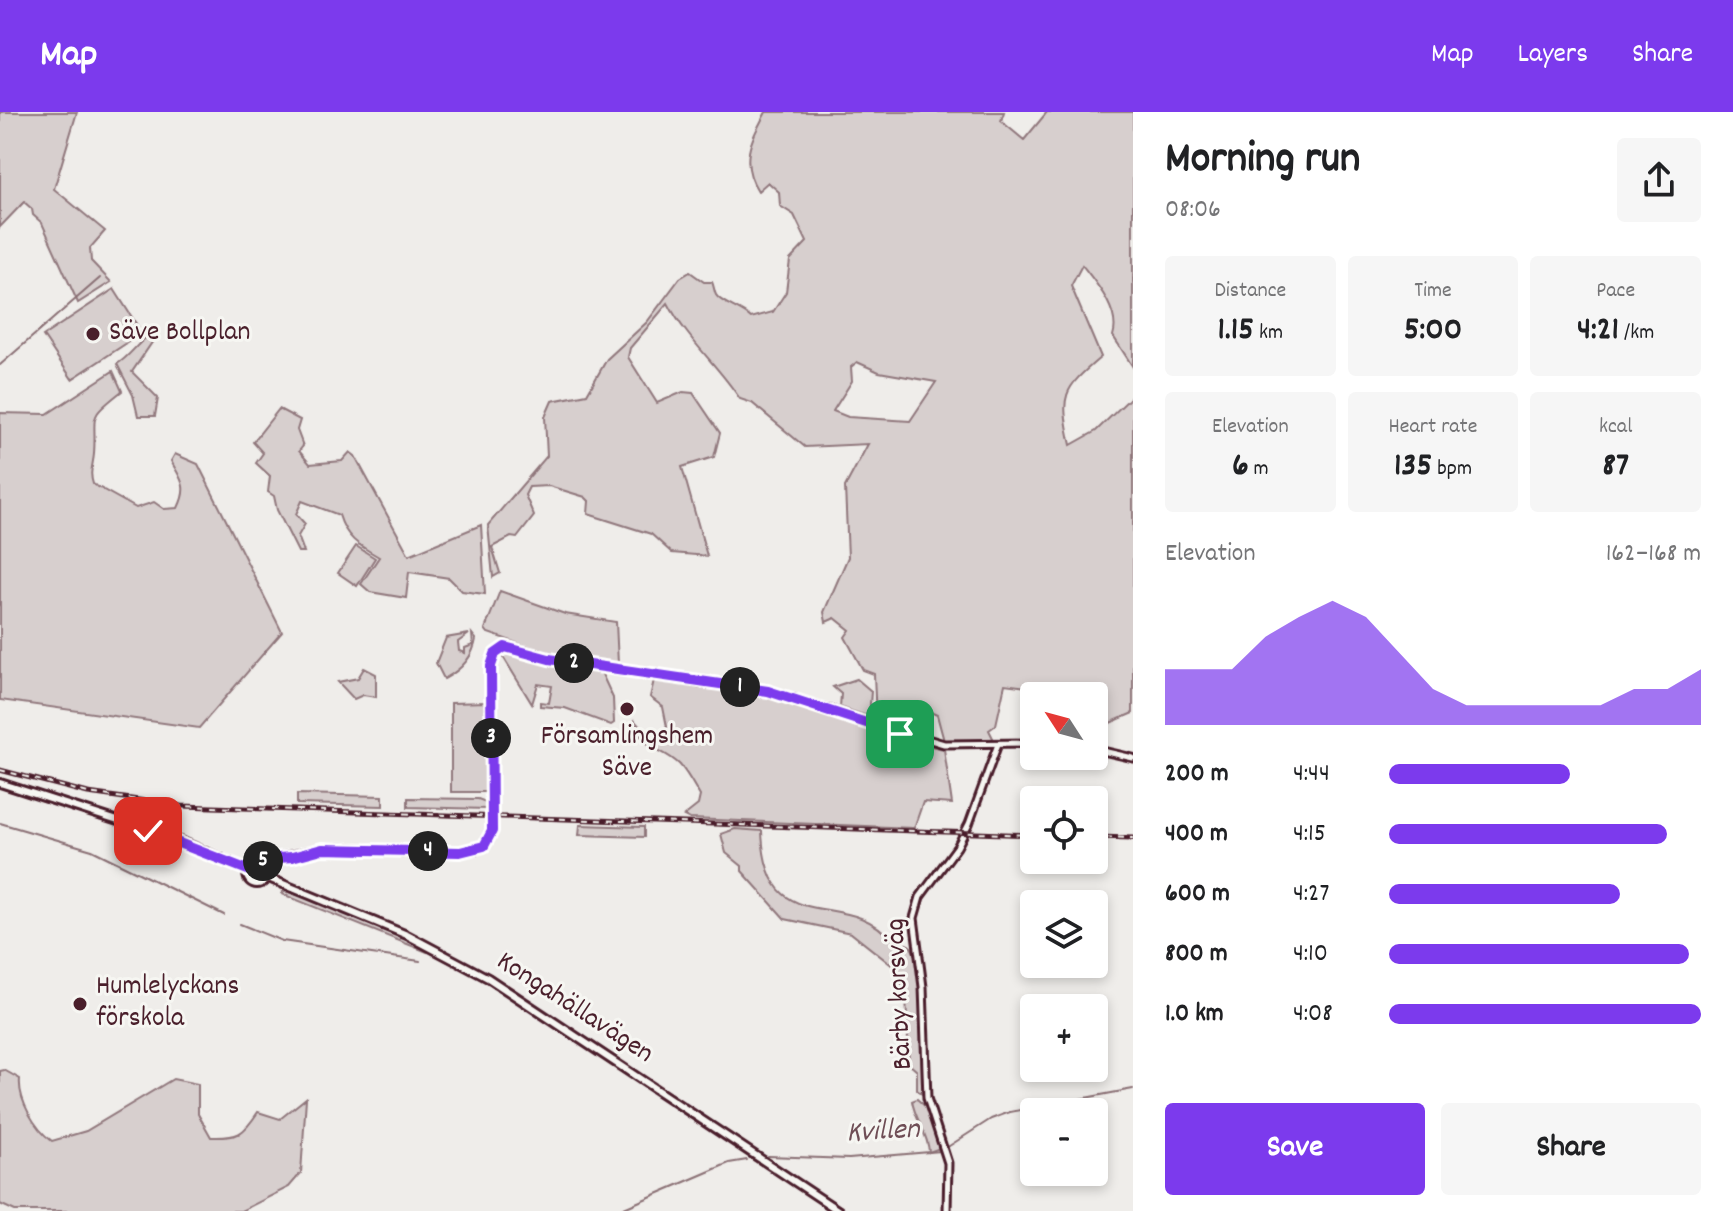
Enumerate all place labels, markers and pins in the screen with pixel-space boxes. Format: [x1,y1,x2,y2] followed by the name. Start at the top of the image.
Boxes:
[109,314,250,354] place label: Säve Bollplan
[84,325,102,343] marker: Säve Bollplan
[554,643,594,683] pin: 2
[720,667,760,707] pin: 1
[618,700,636,718] marker: Församlingshem Säve
[866,700,934,768] pin
[471,718,511,758] pin: 3
[541,718,713,790] place label: Församlingshem Säve
[114,797,182,865] pin
[408,831,448,871] pin: 4
[243,841,283,881] pin: 5
[96,968,239,1040] place label: Humlelyckans förskola
[71,995,89,1013] marker: Humlelyckans förskola

